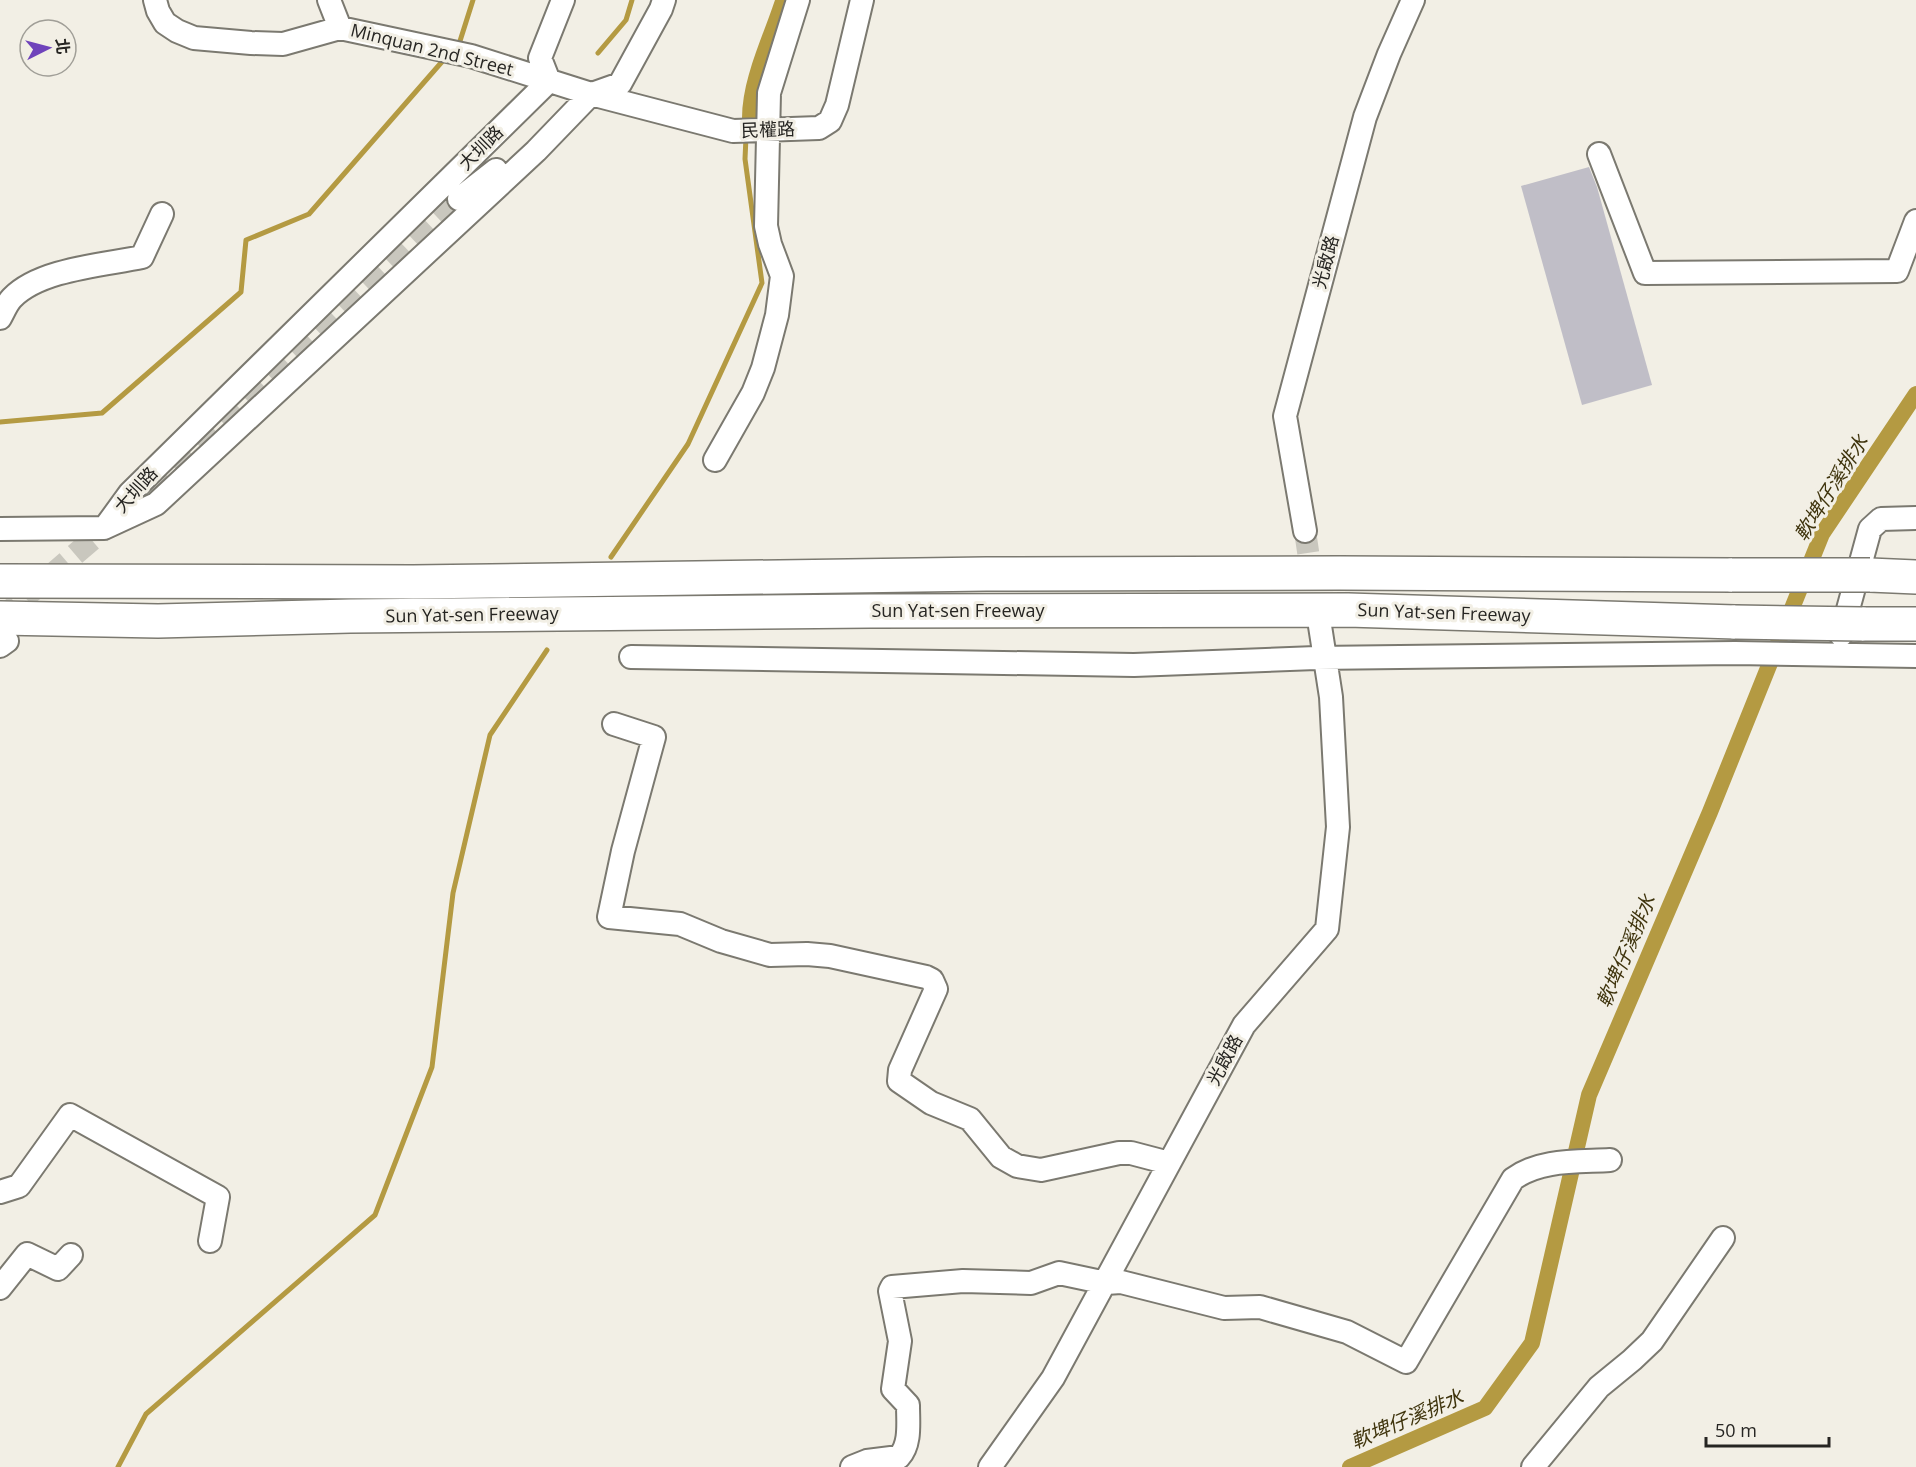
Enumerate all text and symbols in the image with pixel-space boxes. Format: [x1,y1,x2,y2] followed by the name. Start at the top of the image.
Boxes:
[348,17,516,81] street label: Minquan 2nd Street
[18,18,78,78] north arrow
[51,37,75,56] text: 北
[741,116,795,142] street label: 民權路
[453,120,508,175] street label: 大圳路
[1306,233,1344,291] street label: 光啟路
[1787,429,1874,546] water label: 軟埤仔溪排水
[108,461,162,517] street label: 大圳路
[1357,597,1532,627] street label: Sun Yat-sen Freeway
[871,598,1046,622] street label: Sun Yat-sen Freeway
[385,600,560,628] street label: Sun Yat-sen Freeway
[1590,889,1662,1011] water label: 軟埤仔溪排水
[1201,1030,1247,1089] street label: 光啟路
[1346,1382,1468,1454] water label: 軟埤仔溪排水
[1706,1410,1829,1448] scale bar
[1715,1418,1757,1442] text: 50 m

